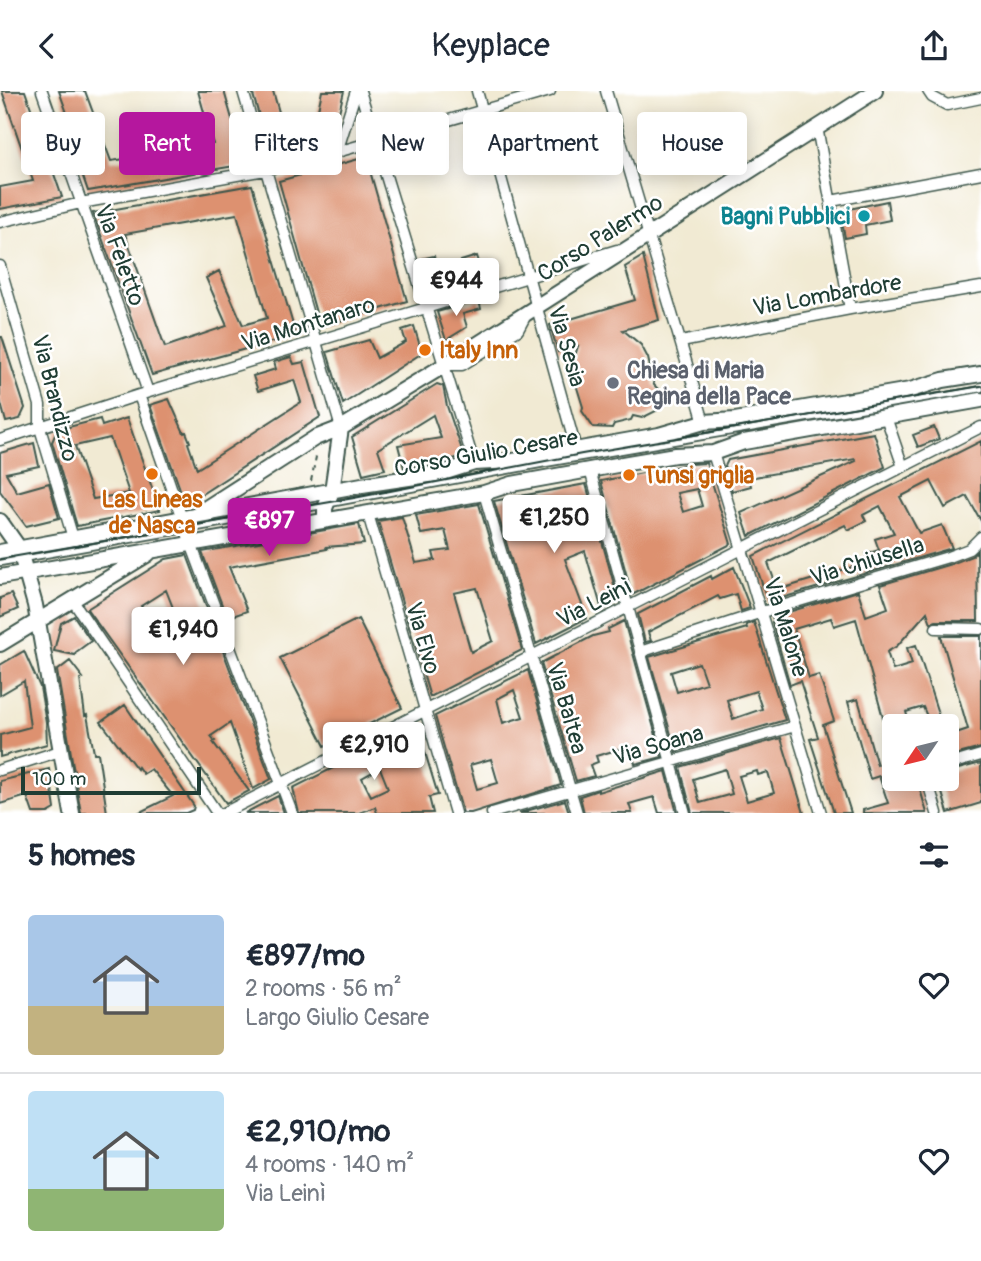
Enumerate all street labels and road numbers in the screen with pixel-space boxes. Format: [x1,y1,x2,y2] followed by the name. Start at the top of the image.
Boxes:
[532,188,668,288] street label: Corso Palermo
[88,200,152,310] street label: Via Feletto
[750,268,904,322] street label: Via Lombardore
[238,290,378,358] street label: Via Montanaro
[542,302,592,390] street label: Via Sesia
[25,332,85,464] street label: Via Brandizzo
[392,422,581,483] street label: Corso Giulio Cesare
[806,530,928,592] street label: Via Chiusella
[552,572,636,634] street label: Via Leinì
[757,574,815,681] street label: Via Malone
[399,599,447,677] street label: Via Elvo
[540,659,594,757] street label: Via Baltea
[609,718,707,772] street label: Via Soana

